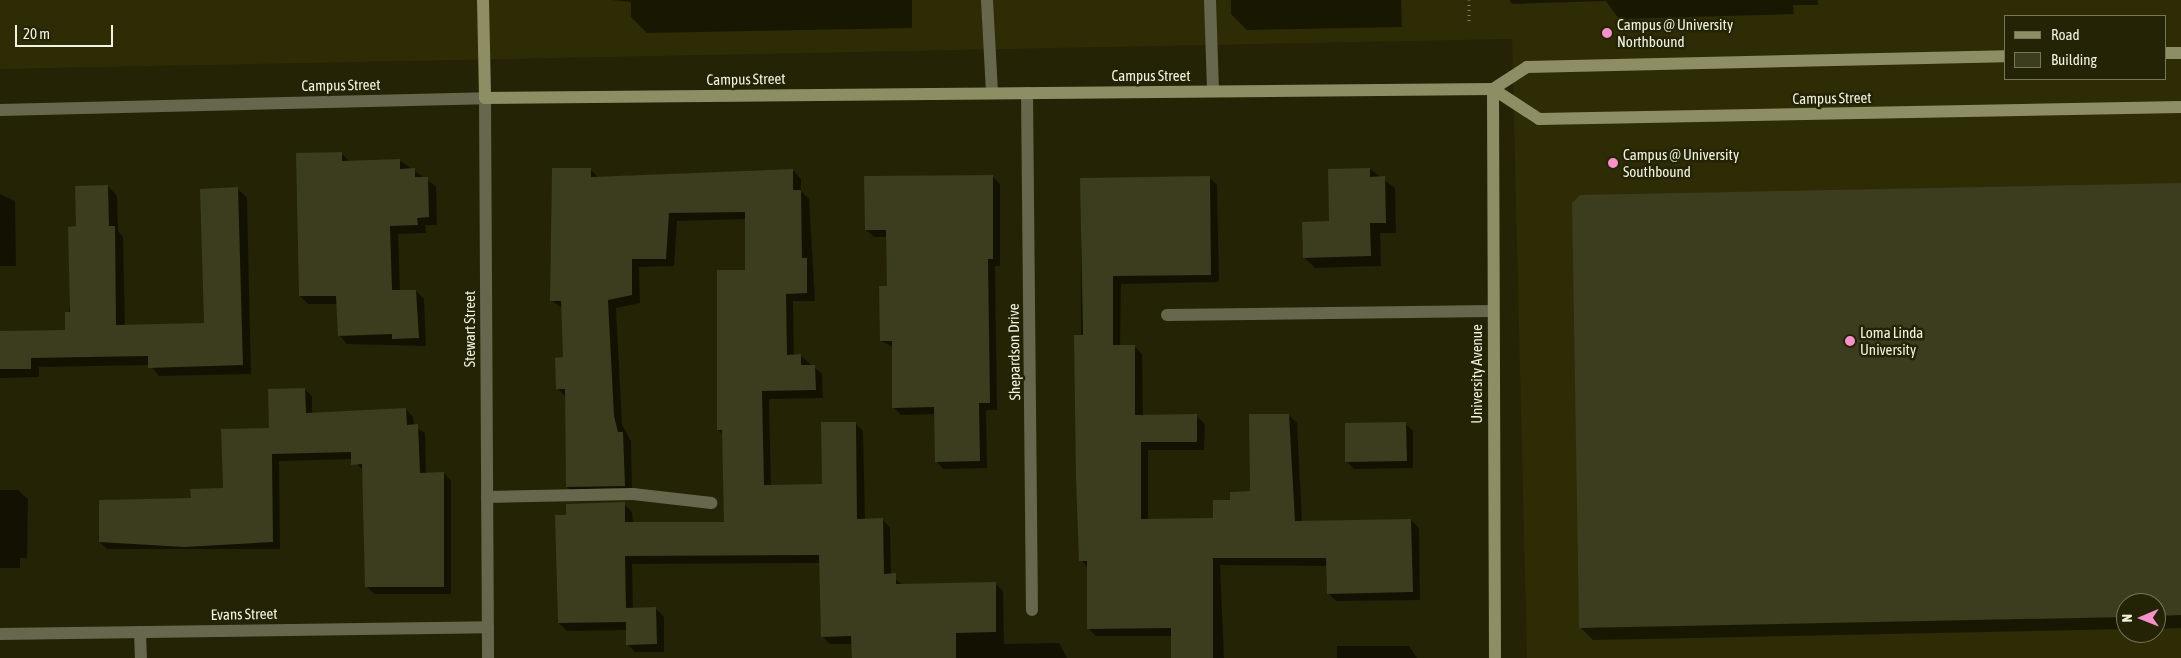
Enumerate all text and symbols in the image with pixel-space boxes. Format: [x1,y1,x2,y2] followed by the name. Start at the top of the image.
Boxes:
[18,15,115,47] scale bar
[1617,15,1733,50] place label: Campus @ University Northbound
[2004,15,2166,80] legend
[23,25,50,42] text: 20 m
[2051,26,2080,43] text: Road
[1601,27,1613,39] marker: Campus @ University Northbound
[2051,51,2097,68] text: Building
[1111,67,1191,85] street label: Campus Street
[706,69,786,89] street label: Campus Street
[301,75,381,95] street label: Campus Street
[1792,88,1872,108] street label: Campus Street
[1623,145,1739,180] place label: Campus @ University Southbound
[1607,157,1619,169] marker: Campus @ University Southbound
[461,291,479,367] street label: Stewart Street
[1004,303,1024,401] street label: Shepardson Drive
[1860,323,1923,358] place label: Loma Linda University
[1468,324,1486,424] street label: University Avenue
[1844,335,1856,347] marker: Loma Linda University
[2116,593,2166,643] north arrow
[210,604,278,624] street label: Evans Street
[2119,614,2135,623] text: N

